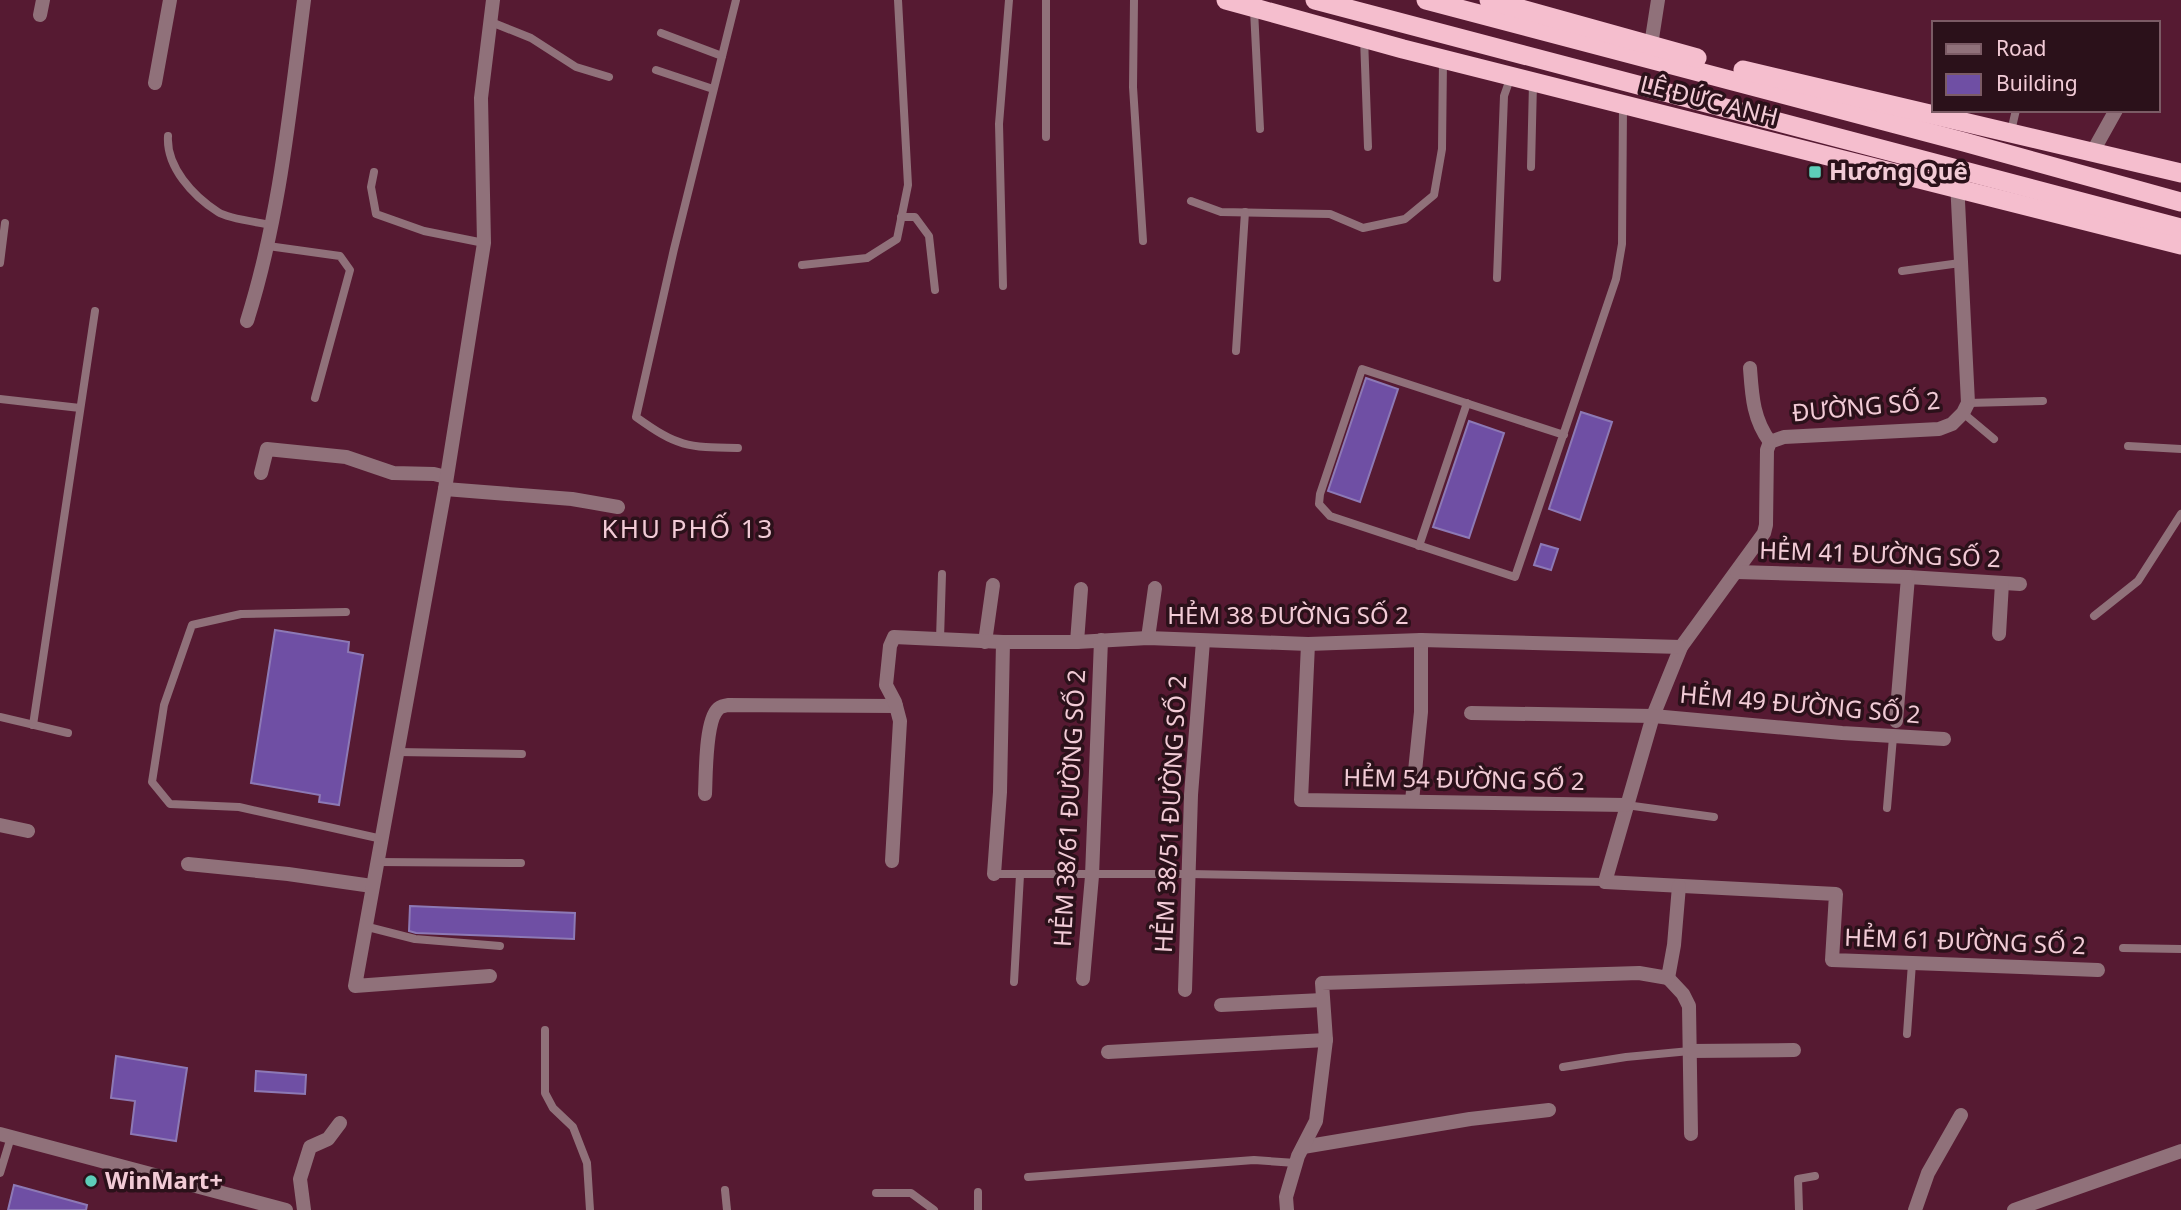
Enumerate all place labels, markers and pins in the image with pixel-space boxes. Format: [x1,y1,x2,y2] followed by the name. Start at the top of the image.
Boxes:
[1829,154,1968,187] place label: Hương Quê
[1807,164,1823,180] marker: Hương Quê
[105,1163,223,1196] place label: WinMart+
[83,1173,99,1189] marker: WinMart+

